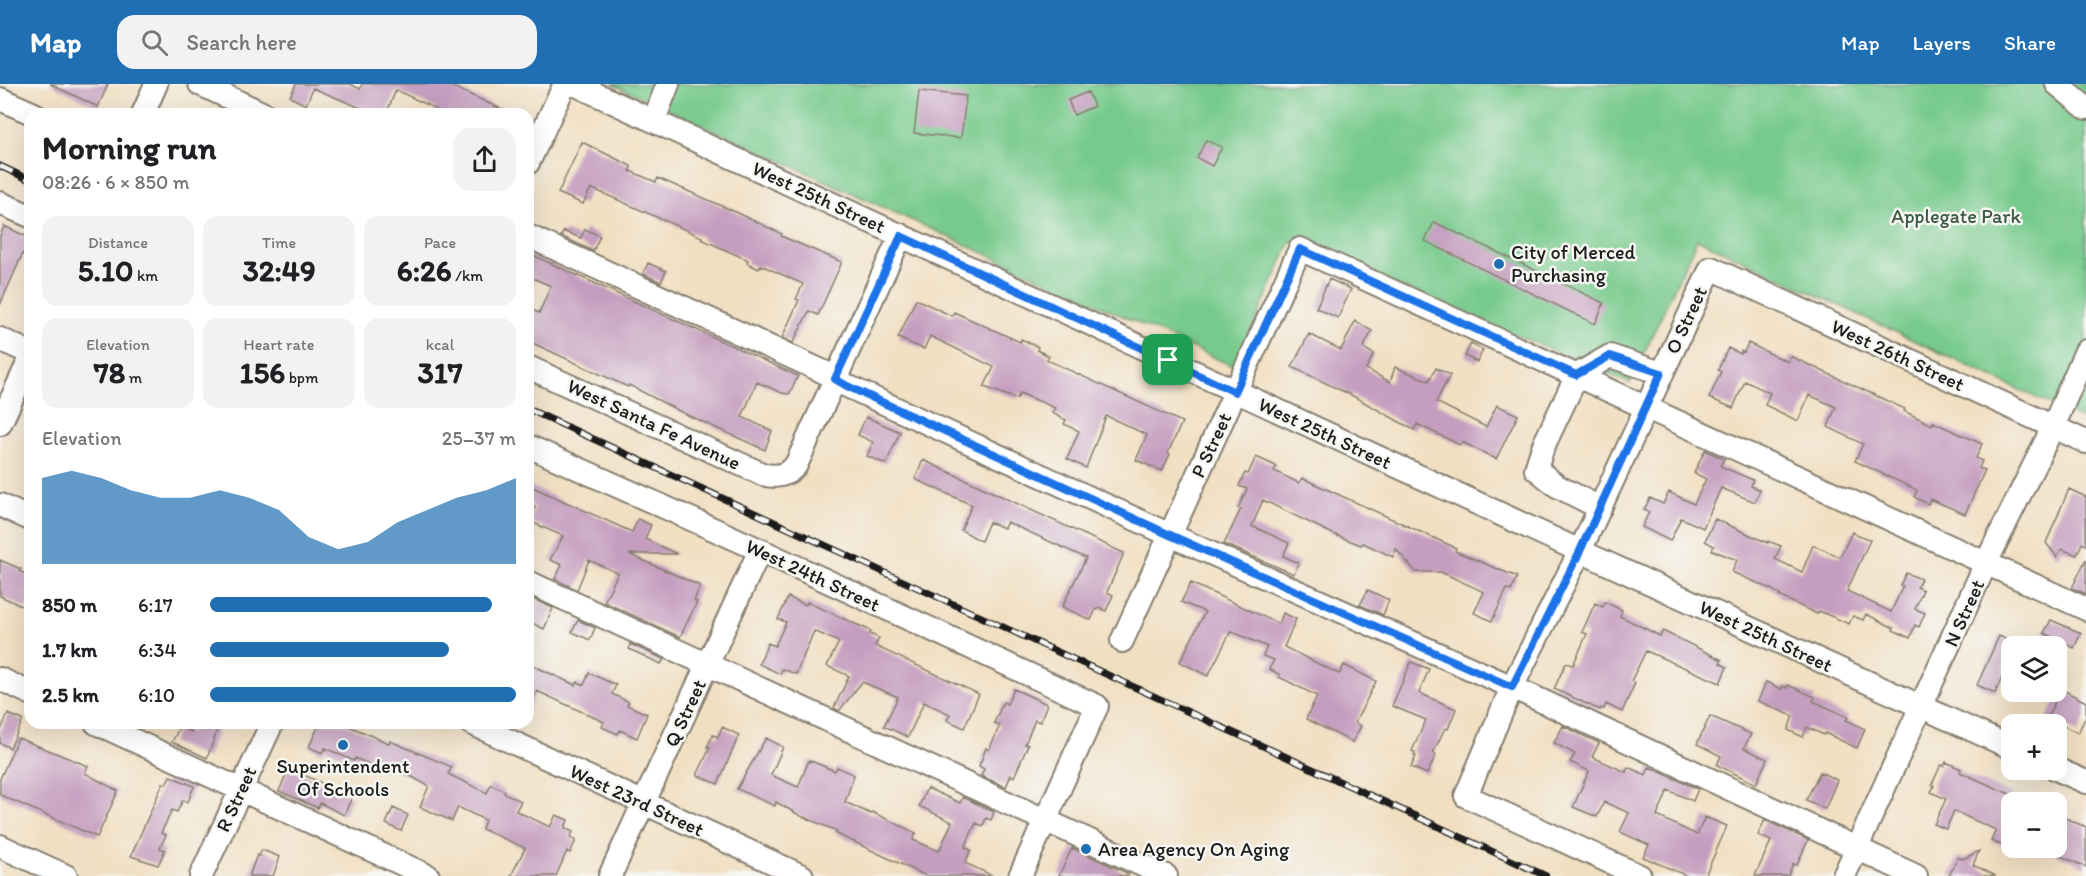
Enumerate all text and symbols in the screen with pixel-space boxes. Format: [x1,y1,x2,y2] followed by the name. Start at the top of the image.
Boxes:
[117,15,537,69] search box
[30,25,81,59] text: Map
[138,26,171,59] icon: search
[186,29,297,56] text: Search here
[1841,30,1880,55] text: Map
[1913,30,1971,55] text: Layers
[2004,30,2056,55] text: Share
[42,128,217,167] text: Morning run
[453,128,516,191] button: share
[749,156,889,238] street label: West 25th Street
[42,170,190,194] text: 08:26 · 6 × 850 m
[1891,204,2021,228] park label: Applegate Park
[88,233,148,252] text: Distance
[262,233,296,252] text: Time
[424,233,456,252] text: Pace
[1511,240,1636,287] place label: City of Merced Purchasing
[78,252,133,289] text: 5.10
[242,252,316,289] text: 32:49
[397,252,452,289] text: 6:26
[1492,257,1506,271] marker: City of Merced Purchasing
[133,266,158,285] text: km
[452,266,483,285] text: /km
[1660,282,1712,358] street label: O Street
[1828,314,1968,396] street label: West 26th Street
[1142,334,1193,385] pin
[86,335,150,354] text: Elevation
[244,335,314,354] text: Heart rate
[426,335,454,354] text: kcal
[1151,343,1184,376] icon: arrive
[94,354,125,391] text: 78
[240,354,285,391] text: 156
[417,354,463,391] text: 317
[125,368,142,387] text: m
[285,368,318,387] text: bpm
[564,373,744,475] street label: West Santa Fe Avenue
[1255,392,1395,474] street label: West 25th Street
[1186,409,1236,481] street label: P Street
[42,426,121,450] text: Elevation
[442,426,516,450] text: 25–37 m
[742,533,884,617] street label: West 24th Street
[1939,576,1989,650] street label: N Street
[42,593,97,617] text: 850 m
[138,593,173,617] text: 6:17
[1696,595,1836,677] street label: West 25th Street
[2001,636,2067,858] map controls
[2001,636,2067,702] button: layers
[42,638,97,662] text: 1.7 km
[138,638,176,662] text: 6:34
[659,675,711,751] street label: Q Street
[42,683,99,707] text: 2.5 km
[138,683,175,707] text: 6:10
[2001,714,2067,780] button: +
[336,738,350,752] marker: Superintendent Of Schools
[276,754,410,801] place label: Superintendent Of Schools
[566,758,708,842] street label: West 23rd Street
[210,762,262,836] street label: R Street
[2001,792,2067,858] button: −
[1098,837,1290,861] place label: Area Agency On Aging
[1079,842,1093,856] marker: Area Agency On Aging

